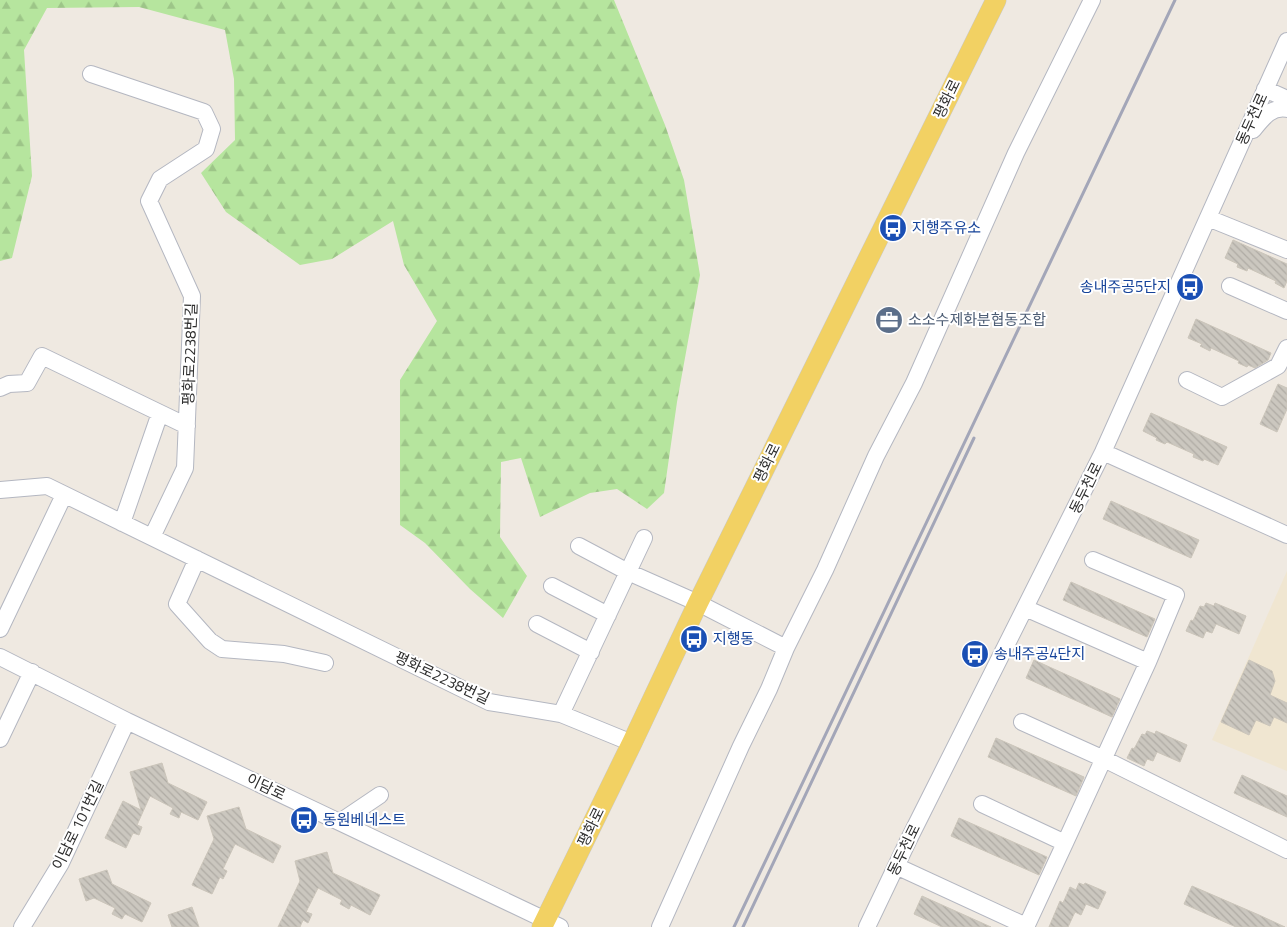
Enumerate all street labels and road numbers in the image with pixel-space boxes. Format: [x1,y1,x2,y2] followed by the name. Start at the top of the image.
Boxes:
[927,75,966,122] street label: 평화로
[1230,89,1273,149] street label: 동두천로
[176,302,203,406] street label: 평화로2238번길
[747,439,786,486] street label: 평화로
[1063,458,1108,518] street label: 동두천로
[391,645,494,710] street label: 평화로2238번길
[243,767,290,806] street label: 이담로
[46,776,109,874] street label: 이담로 101번길
[571,803,610,850] street label: 평화로
[881,820,926,880] street label: 동두천로

